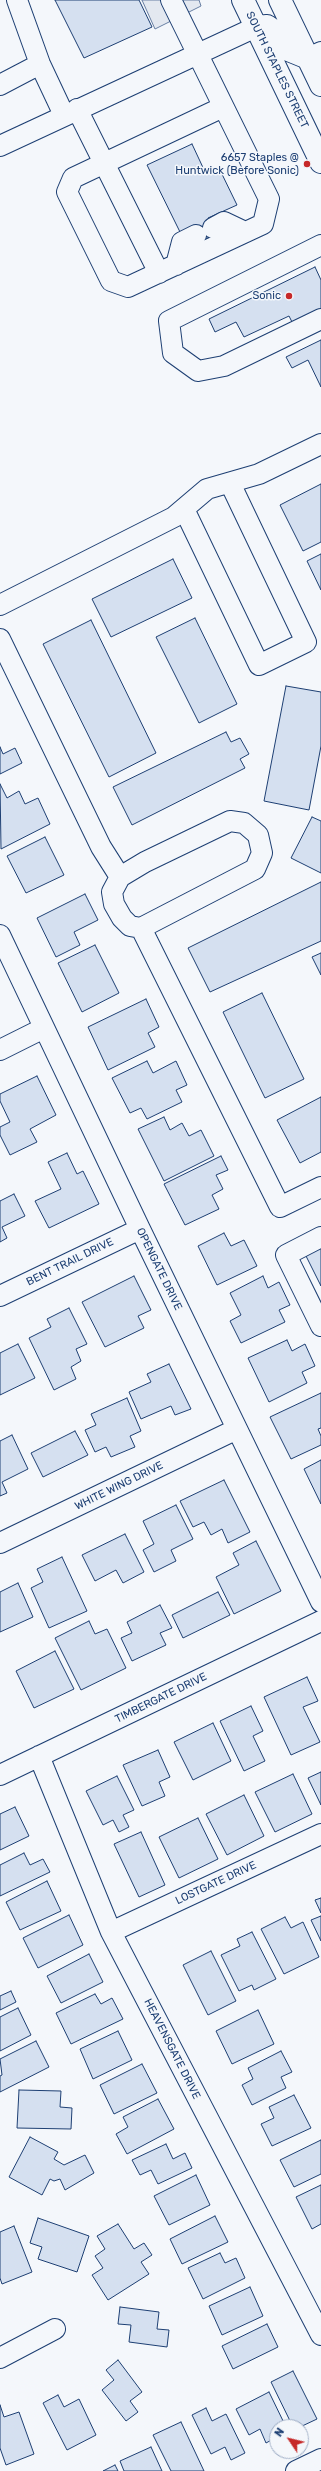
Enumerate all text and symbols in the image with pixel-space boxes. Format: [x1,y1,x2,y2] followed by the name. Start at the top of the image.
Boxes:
[243,10,311,130] street label: SOUTH STAPLES STREET
[175,151,299,177] place label: 6657 Staples @ Huntwick (Before Sonic)
[302,159,312,169] marker: 6657 Staples @ Huntwick (Before Sonic)
[252,289,281,303] place label: Sonic
[284,291,294,301] marker: Sonic
[133,1226,185,1312] street label: OPENGATE DRIVE
[24,1235,116,1289] street label: BENT TRAIL DRIVE
[73,1459,165,1513] street label: WHITE WING DRIVE
[113,1670,209,1726] street label: TIMBERGATE DRIVE
[173,1858,259,1908] street label: LOSTGATE DRIVE
[141,1997,203,2101] street label: HEAVENSGATE DRIVE
[269,2419,309,2459] north arrow
[272,2425,287,2439] text: N

